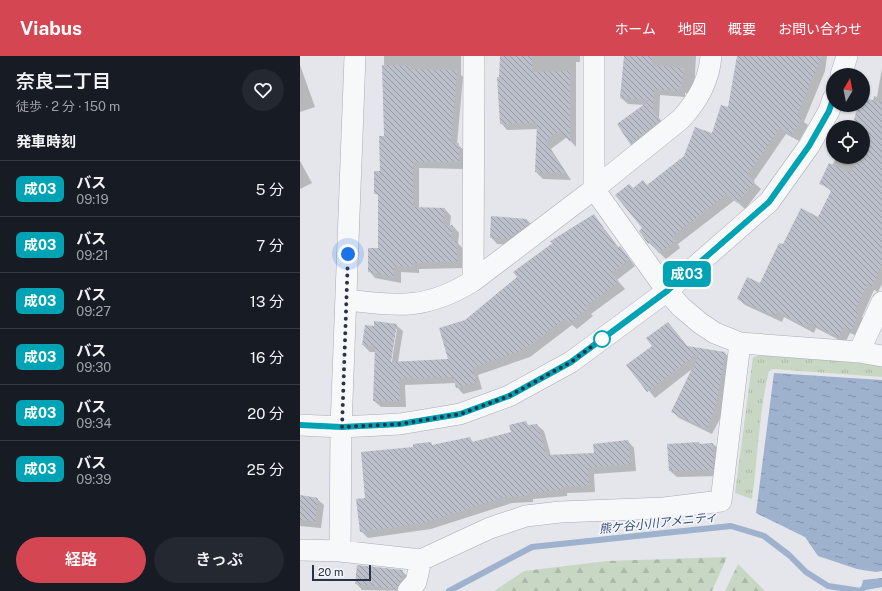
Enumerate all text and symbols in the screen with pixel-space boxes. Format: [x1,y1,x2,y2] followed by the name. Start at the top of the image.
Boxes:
[20,17,82,39] text: Viabus
[614,21,656,37] text: ホーム
[678,21,706,37] text: 地図
[728,21,756,37] text: 概要
[778,21,862,37] text: お問い合わせ
[826,68,870,112] north arrow
[826,68,870,164] map controls
[242,69,284,111] button: heart
[16,70,111,92] text: 奈良二丁目
[16,99,120,114] text: 徒歩 · 2 分 · 150 m
[826,120,870,164] button: locate
[16,133,76,150] text: 発車時刻
[76,174,106,191] text: バス
[24,181,56,197] text: 成03
[256,181,284,198] text: 5 分
[76,192,109,207] text: 09:19
[76,230,106,247] text: バス
[24,237,56,253] text: 成03
[256,237,284,254] text: 7 分
[338,244,358,264] your location
[76,248,109,263] text: 09:21
[664,261,710,287] line badge: 成03
[671,266,703,282] text: 成03
[76,286,106,303] text: バス
[24,293,56,309] text: 成03
[250,293,284,310] text: 13 分
[76,304,111,319] text: 09:27
[593,330,611,348] unlabelled marker
[76,342,106,359] text: バス
[24,349,56,365] text: 成03
[250,349,284,366] text: 16 分
[76,360,111,375] text: 09:30
[76,398,106,415] text: バス
[24,405,56,421] text: 成03
[247,405,284,422] text: 20 分
[76,416,112,431] text: 09:34
[76,454,106,471] text: バス
[24,461,56,477] text: 成03
[247,461,284,478] text: 25 分
[76,472,111,487] text: 09:39
[598,510,718,536] water label: 熊ケ谷小川アメニティ
[16,537,146,583] button: 経路
[154,537,284,583] button: きっぷ
[312,563,371,582] scale bar
[318,566,343,578] text: 20 m

